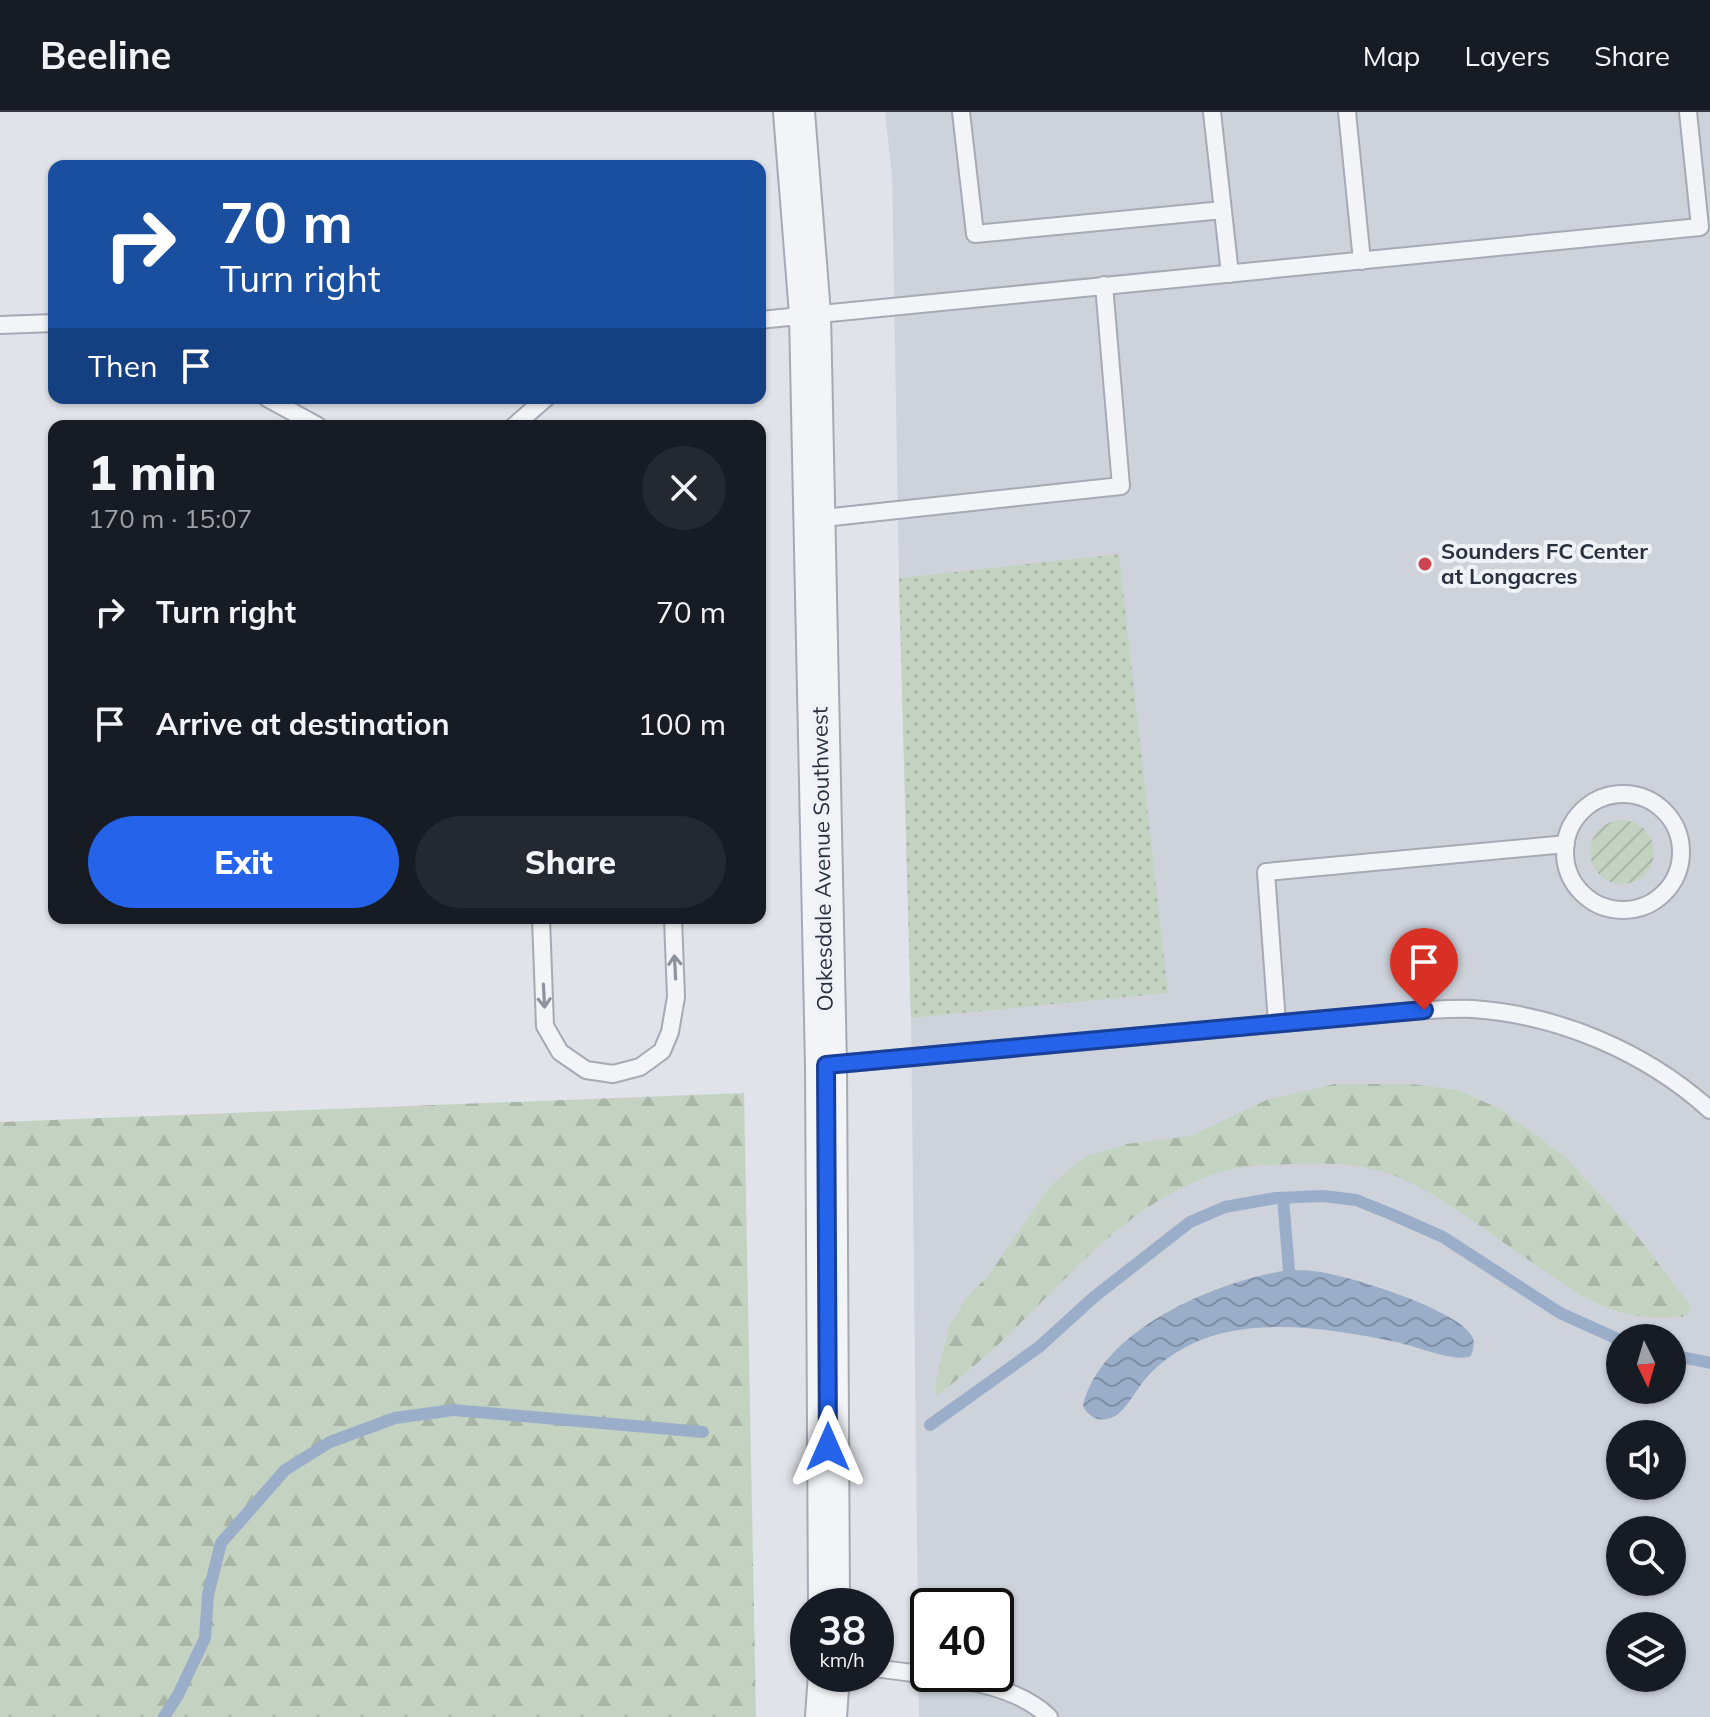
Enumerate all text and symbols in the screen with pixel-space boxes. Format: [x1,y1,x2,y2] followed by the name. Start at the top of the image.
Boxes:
[40,31,171,79] text: Beeline
[1363,38,1420,73] text: Map
[1464,38,1550,73] text: Layers
[1594,38,1670,73] text: Share
[220,187,353,257] text: 70 m
[88,192,192,296] icon: right
[220,256,381,301] text: Turn right
[174,344,218,388] icon: arrive
[88,347,158,385] text: Then
[88,442,217,502] text: 1 min
[642,446,726,530] button: close
[88,502,252,535] text: 170 m · 15:07
[1441,537,1648,590] place label: Sounders FC Center at Longacres
[1416,555,1434,573] marker: Sounders FC Center at Longacres
[88,590,132,634] icon: right
[156,593,296,631] text: Turn right
[656,593,726,631] text: 70 m
[88,702,132,746] icon: arrive
[156,705,450,743] text: Arrive at destination
[638,705,726,743] text: 100 m
[805,706,839,1012] street label: Oakesdale Avenue Southwest
[88,816,399,908] button: Exit
[415,816,726,908] button: Share
[1390,928,1458,1010] pin
[1402,940,1446,984] icon: arrive
[667,954,682,981] one-way arrow
[537,982,552,1009] one-way arrow
[1606,1324,1686,1404] north arrow
[1606,1324,1686,1692] map controls
[786,1405,870,1489] position arrow
[1606,1420,1686,1500] button: sound
[1606,1516,1686,1596] button: search
[910,1588,1014,1692] speed limit sign: 40
[818,1605,866,1655] text: 38
[1606,1612,1686,1692] button: layers
[819,1647,865,1672] text: km/h

